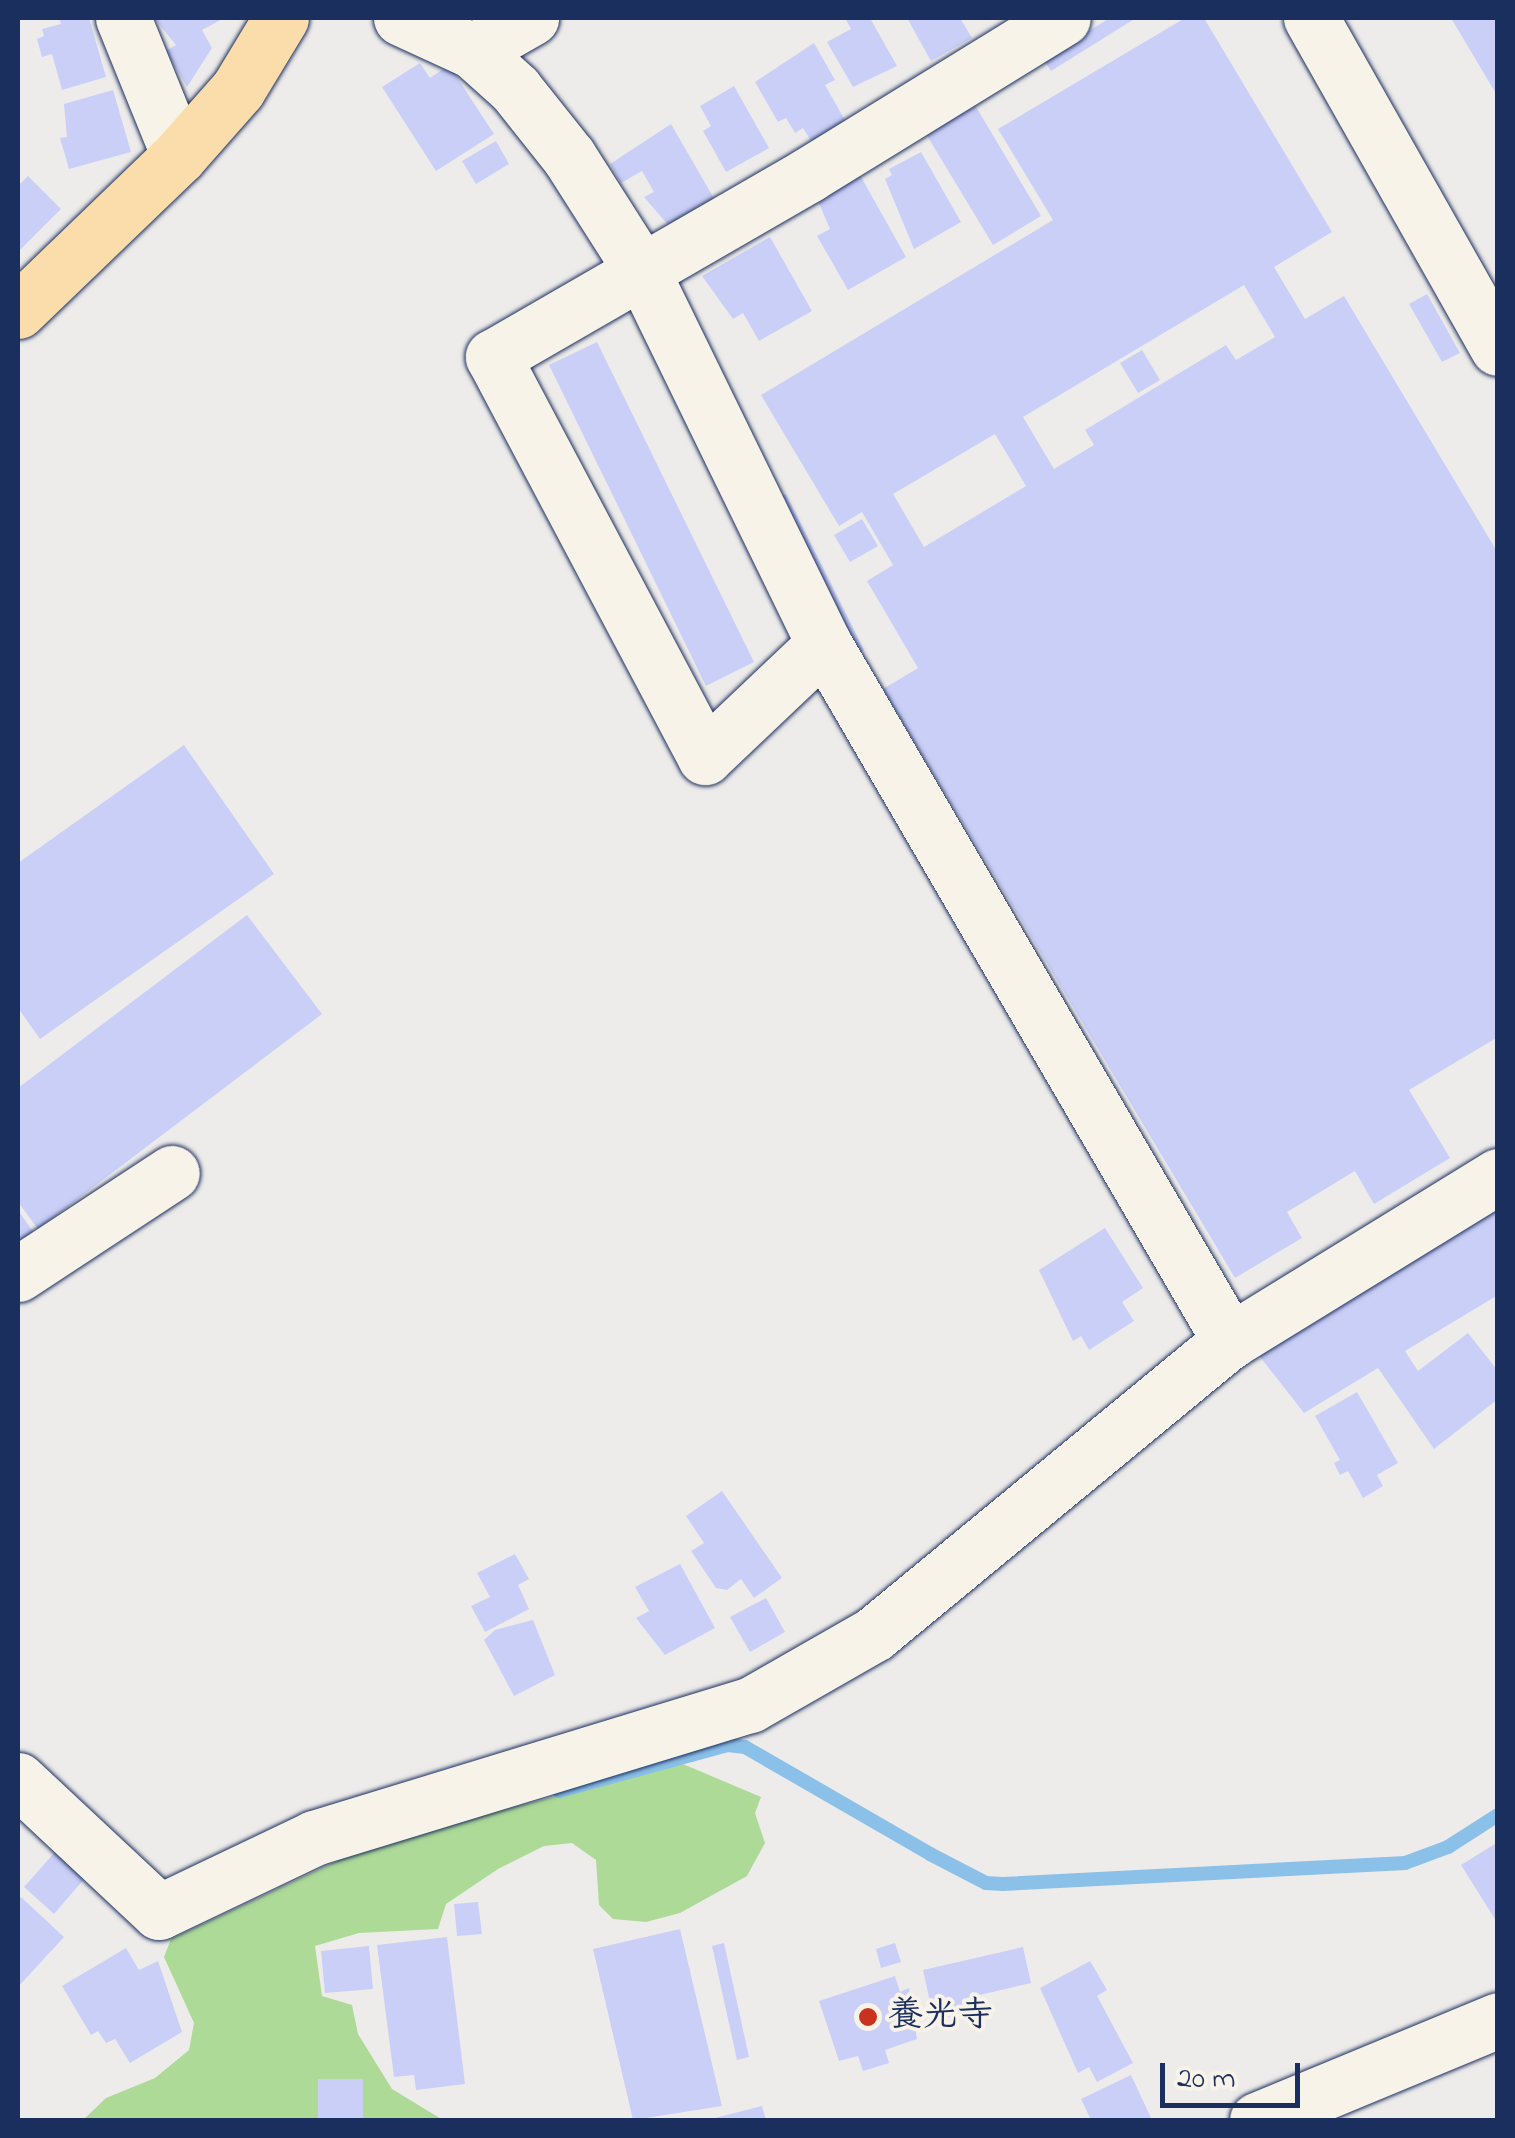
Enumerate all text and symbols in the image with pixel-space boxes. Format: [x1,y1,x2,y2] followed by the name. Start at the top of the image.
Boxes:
[888,1996,993,2038] place label: 養光寺
[857,2006,879,2028] marker: 養光寺
[1165,2043,1305,2105] scale bar
[1177,2058,1236,2102] text: 20 m

